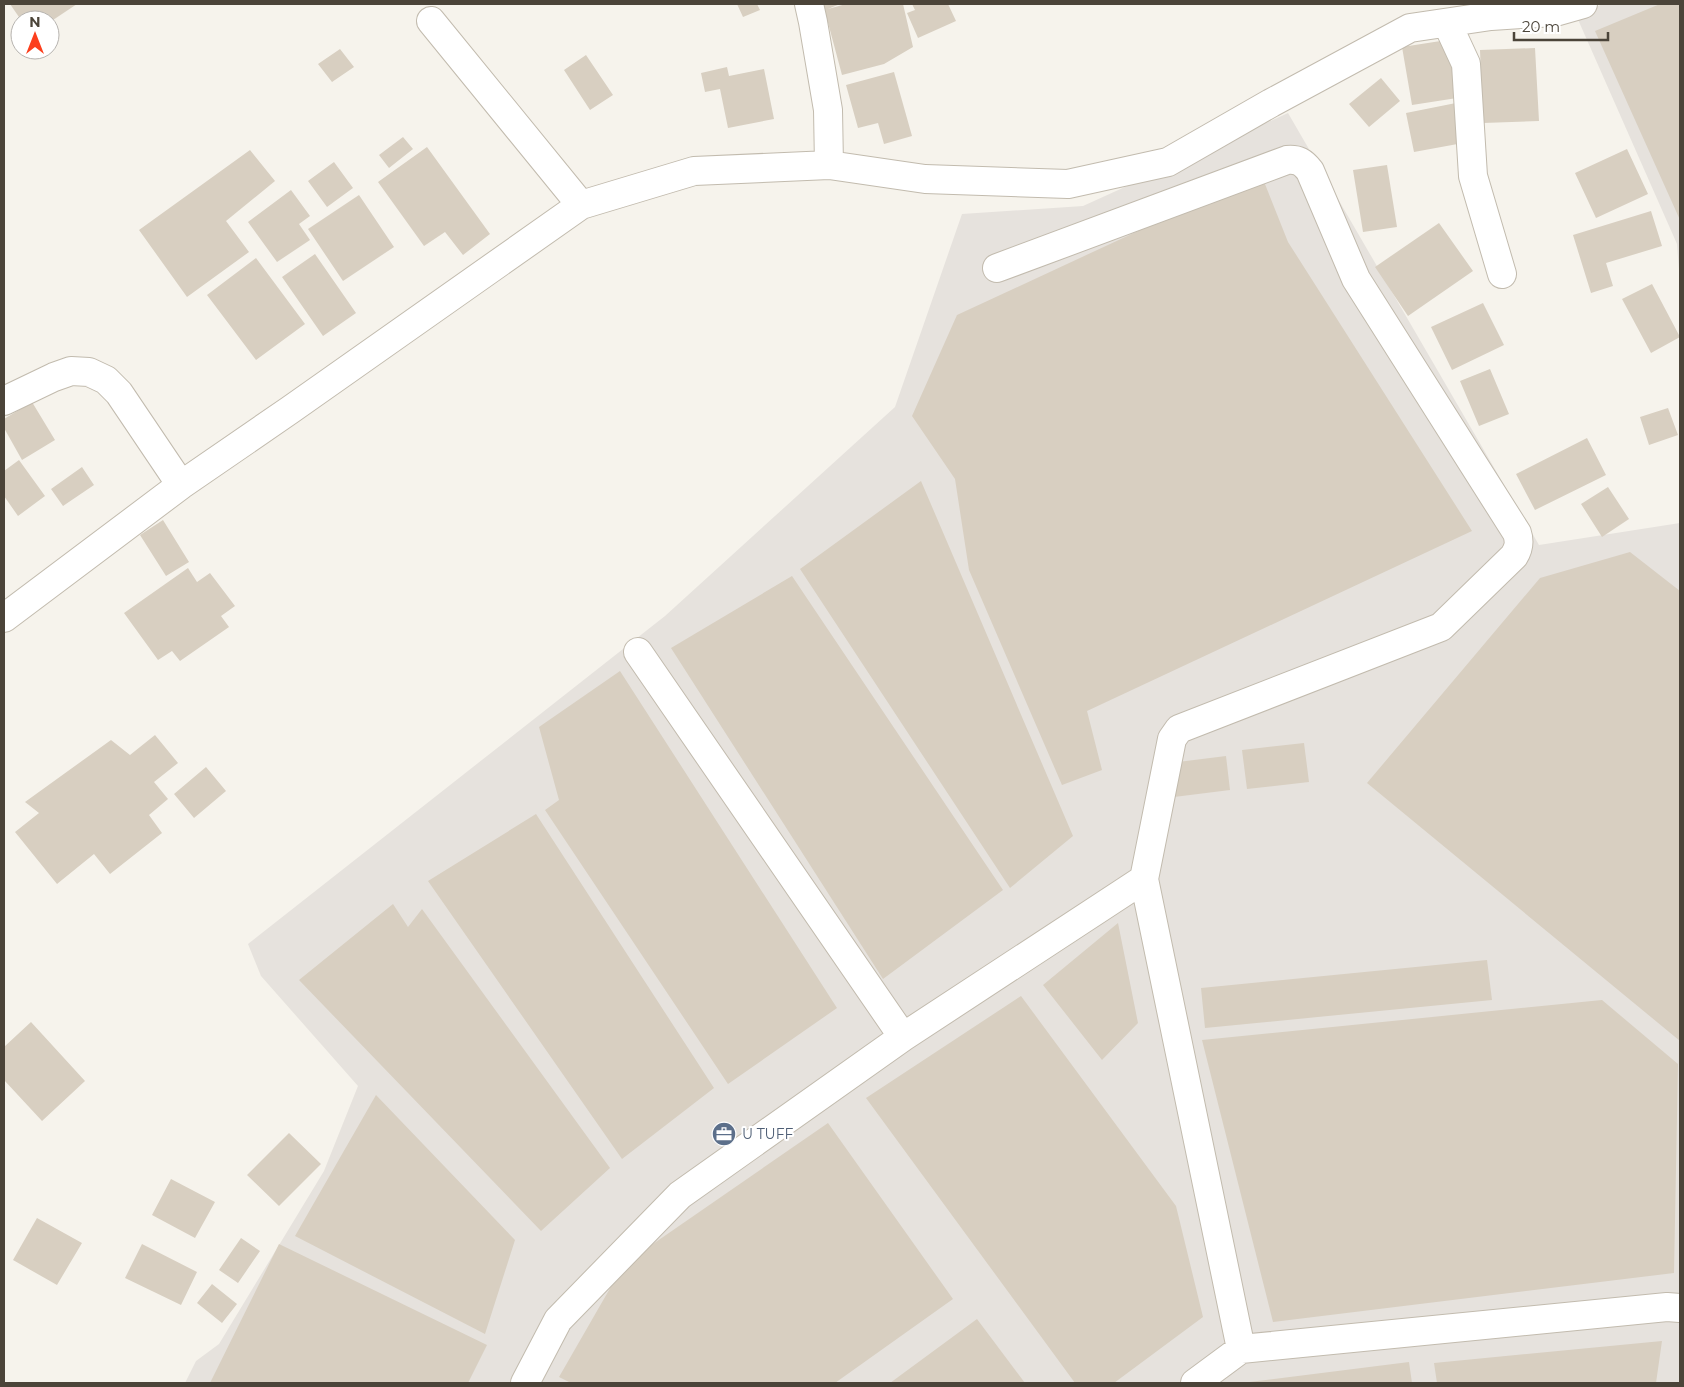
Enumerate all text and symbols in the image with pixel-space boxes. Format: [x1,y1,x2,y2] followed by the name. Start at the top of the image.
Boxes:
[10,10,60,60] north arrow
[1514,10,1608,42] scale bar
[29,13,41,31] text: N
[1522,17,1560,36] text: 20 m
[711,1121,737,1147] office icon: U TUFF
[742,1125,794,1143] place label: U TUFF

